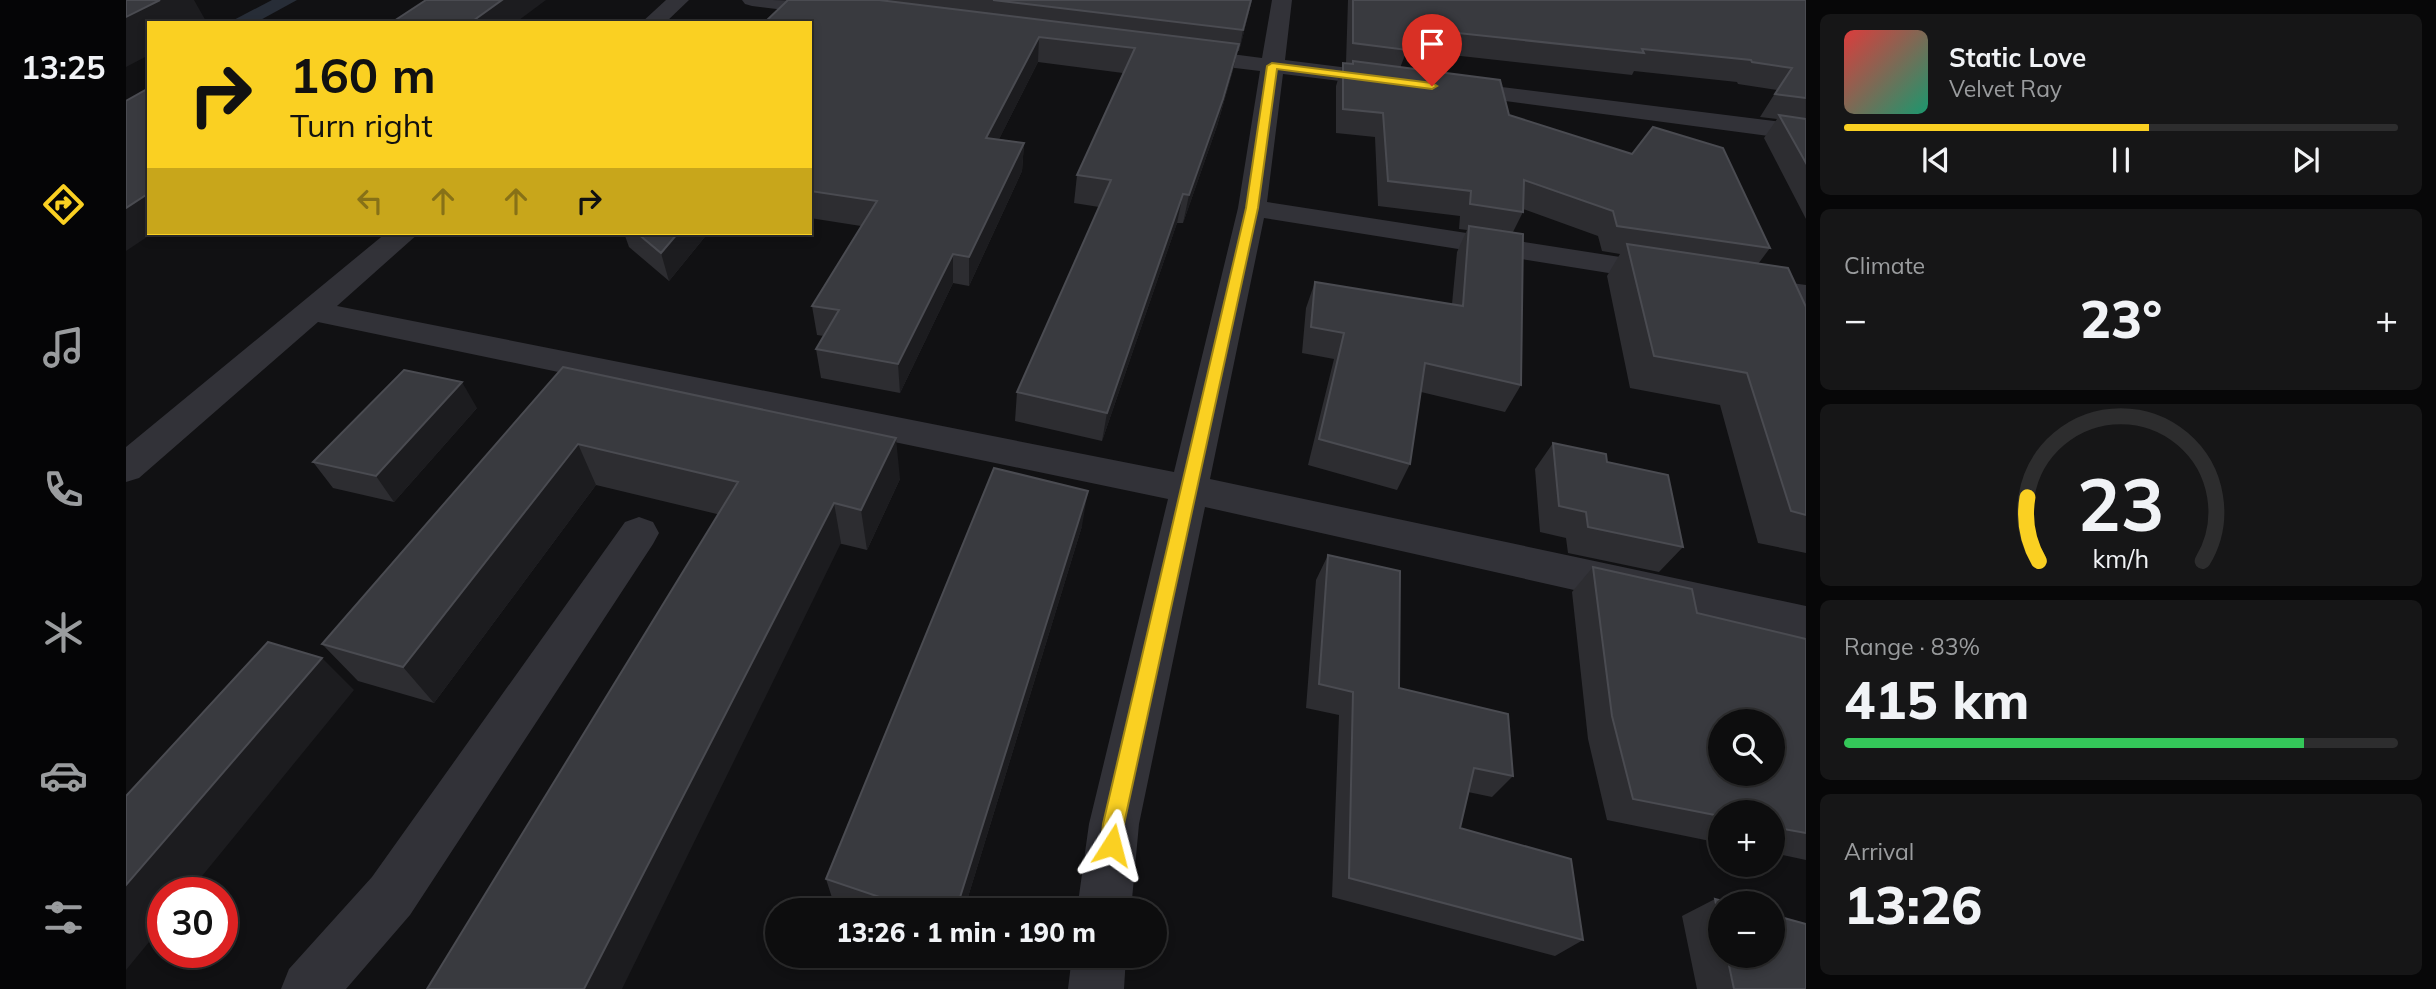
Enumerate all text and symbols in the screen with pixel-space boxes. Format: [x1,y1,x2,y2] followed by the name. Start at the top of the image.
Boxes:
[1402,14,1462,86] pin
[1413,25,1451,63] icon: arrive
[1949,41,2086,74] text: Static Love
[290,44,436,105] text: 160 m
[21,47,105,87] text: 13:25
[175,49,266,140] icon: right
[1949,74,2062,103] text: Velvet Ray
[290,105,433,145] text: Turn right
[1917,141,1955,179] icon: previous
[2102,141,2140,179] icon: pause
[2287,141,2325,179] icon: next
[39,180,88,229] icon: directions
[351,182,389,220] icon: left
[424,182,462,220] icon: ahead
[497,182,535,220] icon: ahead
[570,182,608,220] icon: right
[1844,251,1925,280] text: Climate
[2080,286,2162,351] text: 23°
[1844,295,1867,343] text: −
[2375,295,2398,343] text: +
[39,323,88,372] icon: music
[2077,458,2165,549] text: 23
[39,465,88,514] icon: phone
[2093,542,2149,573] text: km/h
[39,608,88,657] icon: climate
[1844,632,1980,661] text: Range · 83%
[1844,667,2029,732] text: 415 km
[1708,709,1785,968] map controls
[1708,709,1785,786] button: search
[39,751,88,800] icon: car
[1708,800,1785,877] button: +
[1075,808,1149,882] position arrow
[1844,837,1914,866] text: Arrival
[1844,872,1982,937] text: 13:26
[147,877,238,968] speed limit sign: 30
[1708,891,1785,968] button: −
[39,893,88,942] icon: filters
[836,916,1096,949] text: 13:26 · 1 min · 190 m

